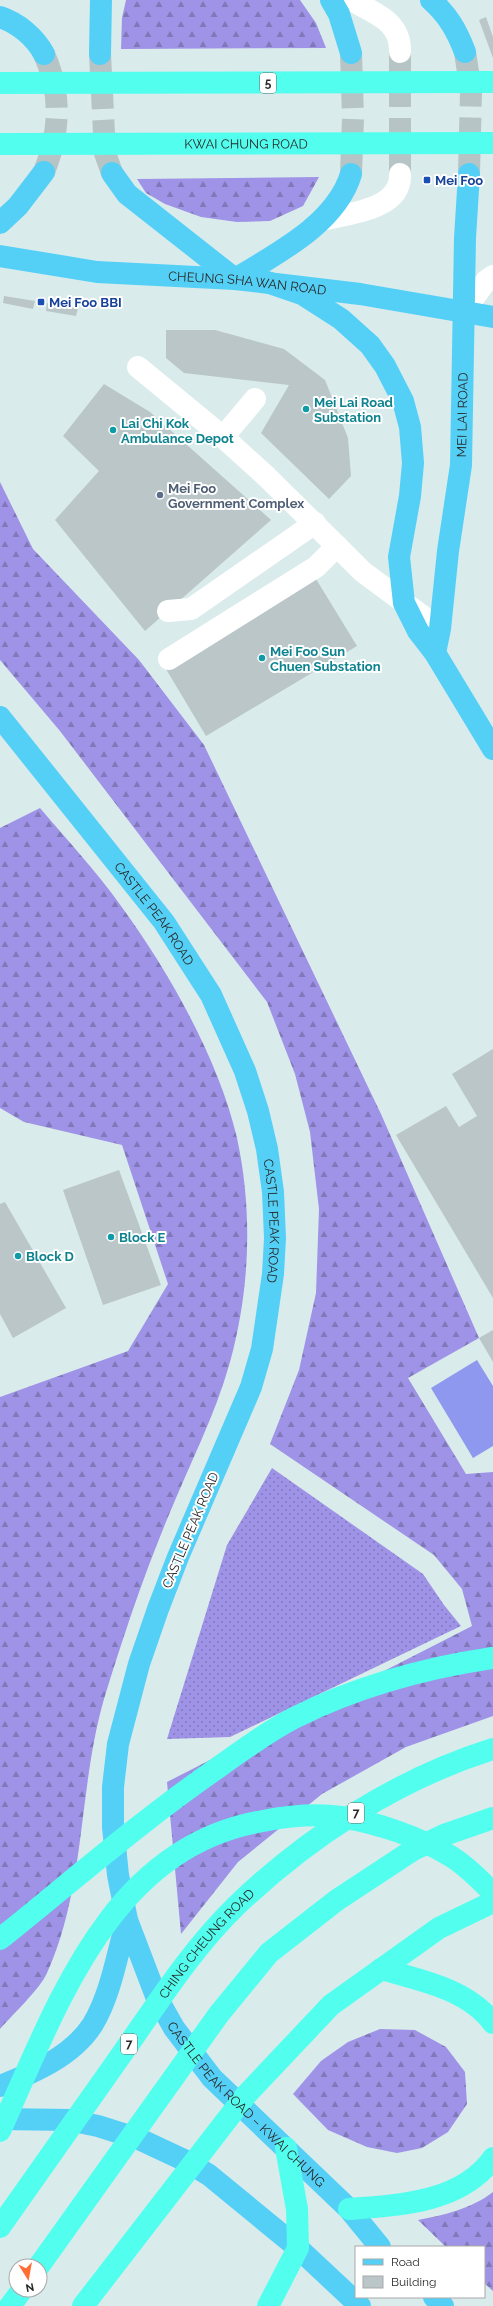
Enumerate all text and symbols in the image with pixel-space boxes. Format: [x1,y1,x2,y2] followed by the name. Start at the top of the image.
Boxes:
[260,73,276,93] road number: 5
[184,136,308,152] street label: KWAI CHUNG ROAD
[435,173,483,188] place label: Mei Foo
[422,175,432,185] marker: Mei Foo
[168,269,327,298] street label: CHEUNG SHA WAN ROAD
[49,295,122,310] place label: Mei Foo BBI
[36,297,46,307] marker: Mei Foo BBI
[454,372,471,457] street label: MEI LAI ROAD
[314,395,393,425] place label: Mei Lai Road Substation
[301,404,311,414] marker: Mei Lai Road Substation
[121,416,234,446] place label: Lai Chi Kok Ambulance Depot
[108,425,118,435] marker: Lai Chi Kok Ambulance Depot
[168,481,304,511] place label: Mei Foo Government Complex
[155,490,165,500] marker: Mei Foo Government Complex
[270,644,381,674] place label: Mei Foo Sun Chuen Substation
[257,653,267,663] marker: Mei Foo Sun Chuen Substation
[111,859,197,968] street label: CASTLE PEAK ROAD
[260,1158,282,1284] street label: CASTLE PEAK ROAD
[119,1230,166,1245] place label: Block E
[106,1232,116,1242] marker: Block E
[26,1249,74,1264] place label: Block D
[13,1251,23,1261] marker: Block D
[159,1470,222,1590] street label: CASTLE PEAK ROAD
[348,1803,364,1823] road number: 7
[156,1886,257,2001] street label: CHING CHEUNG ROAD
[164,2019,328,2190] street label: CASTLE PEAK ROAD – KWAI CHUNG
[121,2034,137,2054] road number: 7
[355,2246,485,2298] legend
[391,2255,420,2269] text: Road
[8,2258,48,2298] north arrow
[391,2275,437,2289] text: Building
[24,2280,35,2295] text: N

